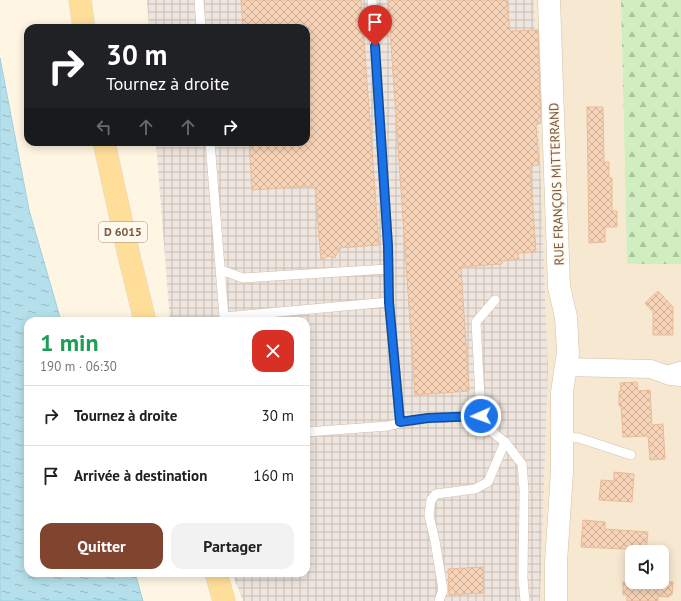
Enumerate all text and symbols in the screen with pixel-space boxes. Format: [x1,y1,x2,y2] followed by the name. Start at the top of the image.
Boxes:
[358,5,392,46] pin
[364,11,386,33] icon: arrive
[106,36,167,73] text: 30 m
[40,40,92,92] icon: right
[106,72,229,95] text: Tournez à droite
[545,102,568,266] street label: RUE FRANÇOIS MITTERRAND
[93,116,115,138] icon: left
[135,116,157,138] icon: ahead
[177,116,199,138] icon: ahead
[219,116,241,138] icon: right
[99,222,147,242] road number: D 6015
[40,327,99,358] text: 1 min
[252,330,294,372] button: close
[40,358,117,375] text: 190 m · 06:30
[460,395,502,437] position arrow
[40,405,62,427] icon: right
[74,406,177,425] text: Tournez à droite
[261,406,294,425] text: 30 m
[40,465,62,487] icon: arrive
[74,466,207,485] text: Arrivée à destination
[253,466,294,485] text: 160 m
[40,523,163,569] button: Quitter
[171,523,294,569] button: Partager
[625,545,669,589] map controls
[625,545,669,589] button: sound

